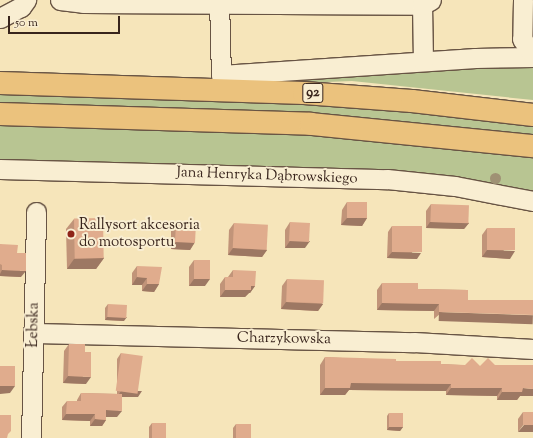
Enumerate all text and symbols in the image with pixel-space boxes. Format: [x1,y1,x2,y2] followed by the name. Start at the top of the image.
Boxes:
[10,8,122,34] scale bar
[15,14,38,32] text: 50 m
[302,81,324,105] road number: 92
[176,164,358,188] street label: Jana Henryka Dąbrowskiego
[79,216,200,251] place label: Rallysort akcesoria do motosportu
[66,229,76,239] marker: Rallysort akcesoria do motosportu
[25,302,43,348] street label: Łebska
[237,329,331,349] street label: Charzykowska

